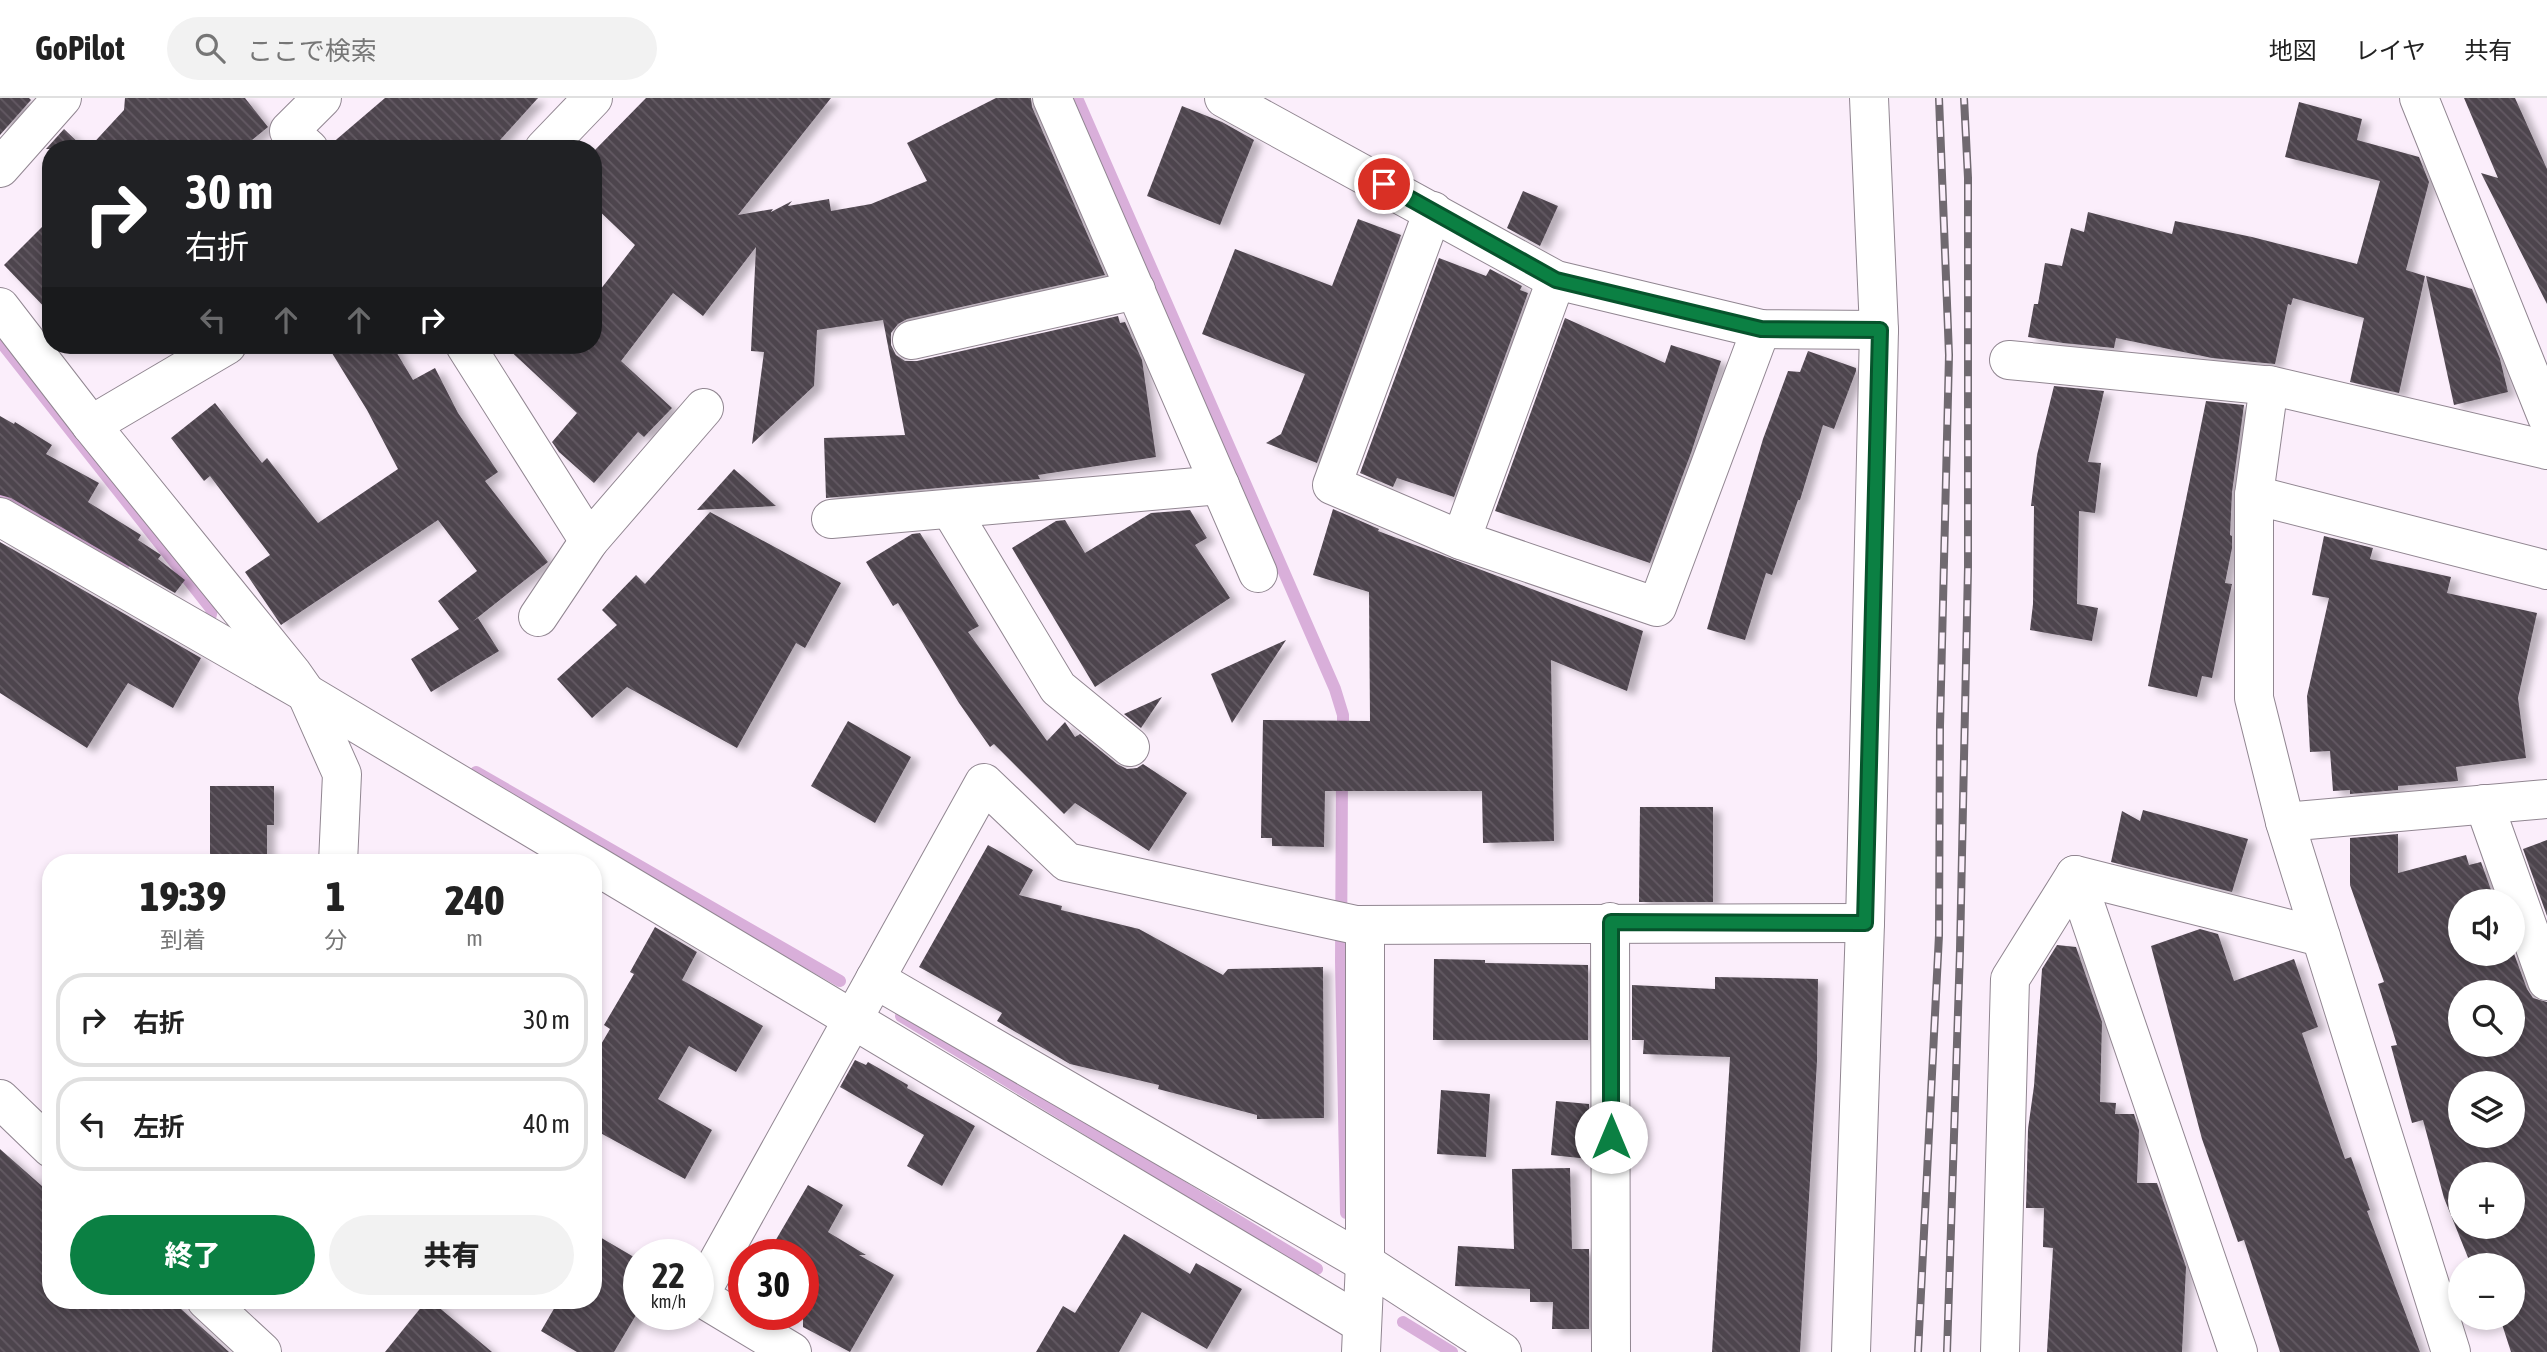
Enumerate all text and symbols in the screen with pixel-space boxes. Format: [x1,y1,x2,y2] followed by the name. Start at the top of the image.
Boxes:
[167,17,657,80] search box
[35,29,125,67] text: GoPilot
[191,29,229,67] icon: search
[247,36,377,66] text: ここで検索
[2269,37,2317,64] text: 地図
[2355,37,2426,64] text: レイヤ
[2464,37,2512,64] text: 共有
[1354,154,1414,214] pin
[185,163,273,219] text: 30 m
[1365,165,1403,203] icon: arrive
[70,168,161,259] icon: right
[185,228,249,265] text: 右折
[194,301,232,339] icon: left
[267,301,305,339] icon: ahead
[340,301,378,339] icon: ahead
[413,301,451,339] icon: right
[140,872,226,920] text: 19:39
[326,872,345,920] text: 1
[445,876,504,924] text: 240
[2448,889,2525,1330] map controls
[2448,889,2525,966] button: sound
[466,925,483,951] text: m
[160,927,206,953] text: 到着
[324,927,347,953] text: 分
[2448,980,2525,1057] button: search
[74,1001,112,1039] icon: right
[523,1005,570,1035] text: 30 m
[133,1008,185,1038] text: 右折
[2448,1071,2525,1148] button: layers
[1574,1100,1648,1174] position arrow
[74,1105,112,1143] icon: left
[523,1109,570,1139] text: 40 m
[133,1112,185,1142] text: 左折
[2448,1162,2525,1239] button: +
[70,1215,315,1295] button: 終了
[329,1215,574,1295] button: 共有
[728,1239,819,1330] speed limit sign: 30
[2448,1253,2525,1330] button: −
[652,1255,685,1295] text: 22
[651,1291,686,1312] text: km/h

